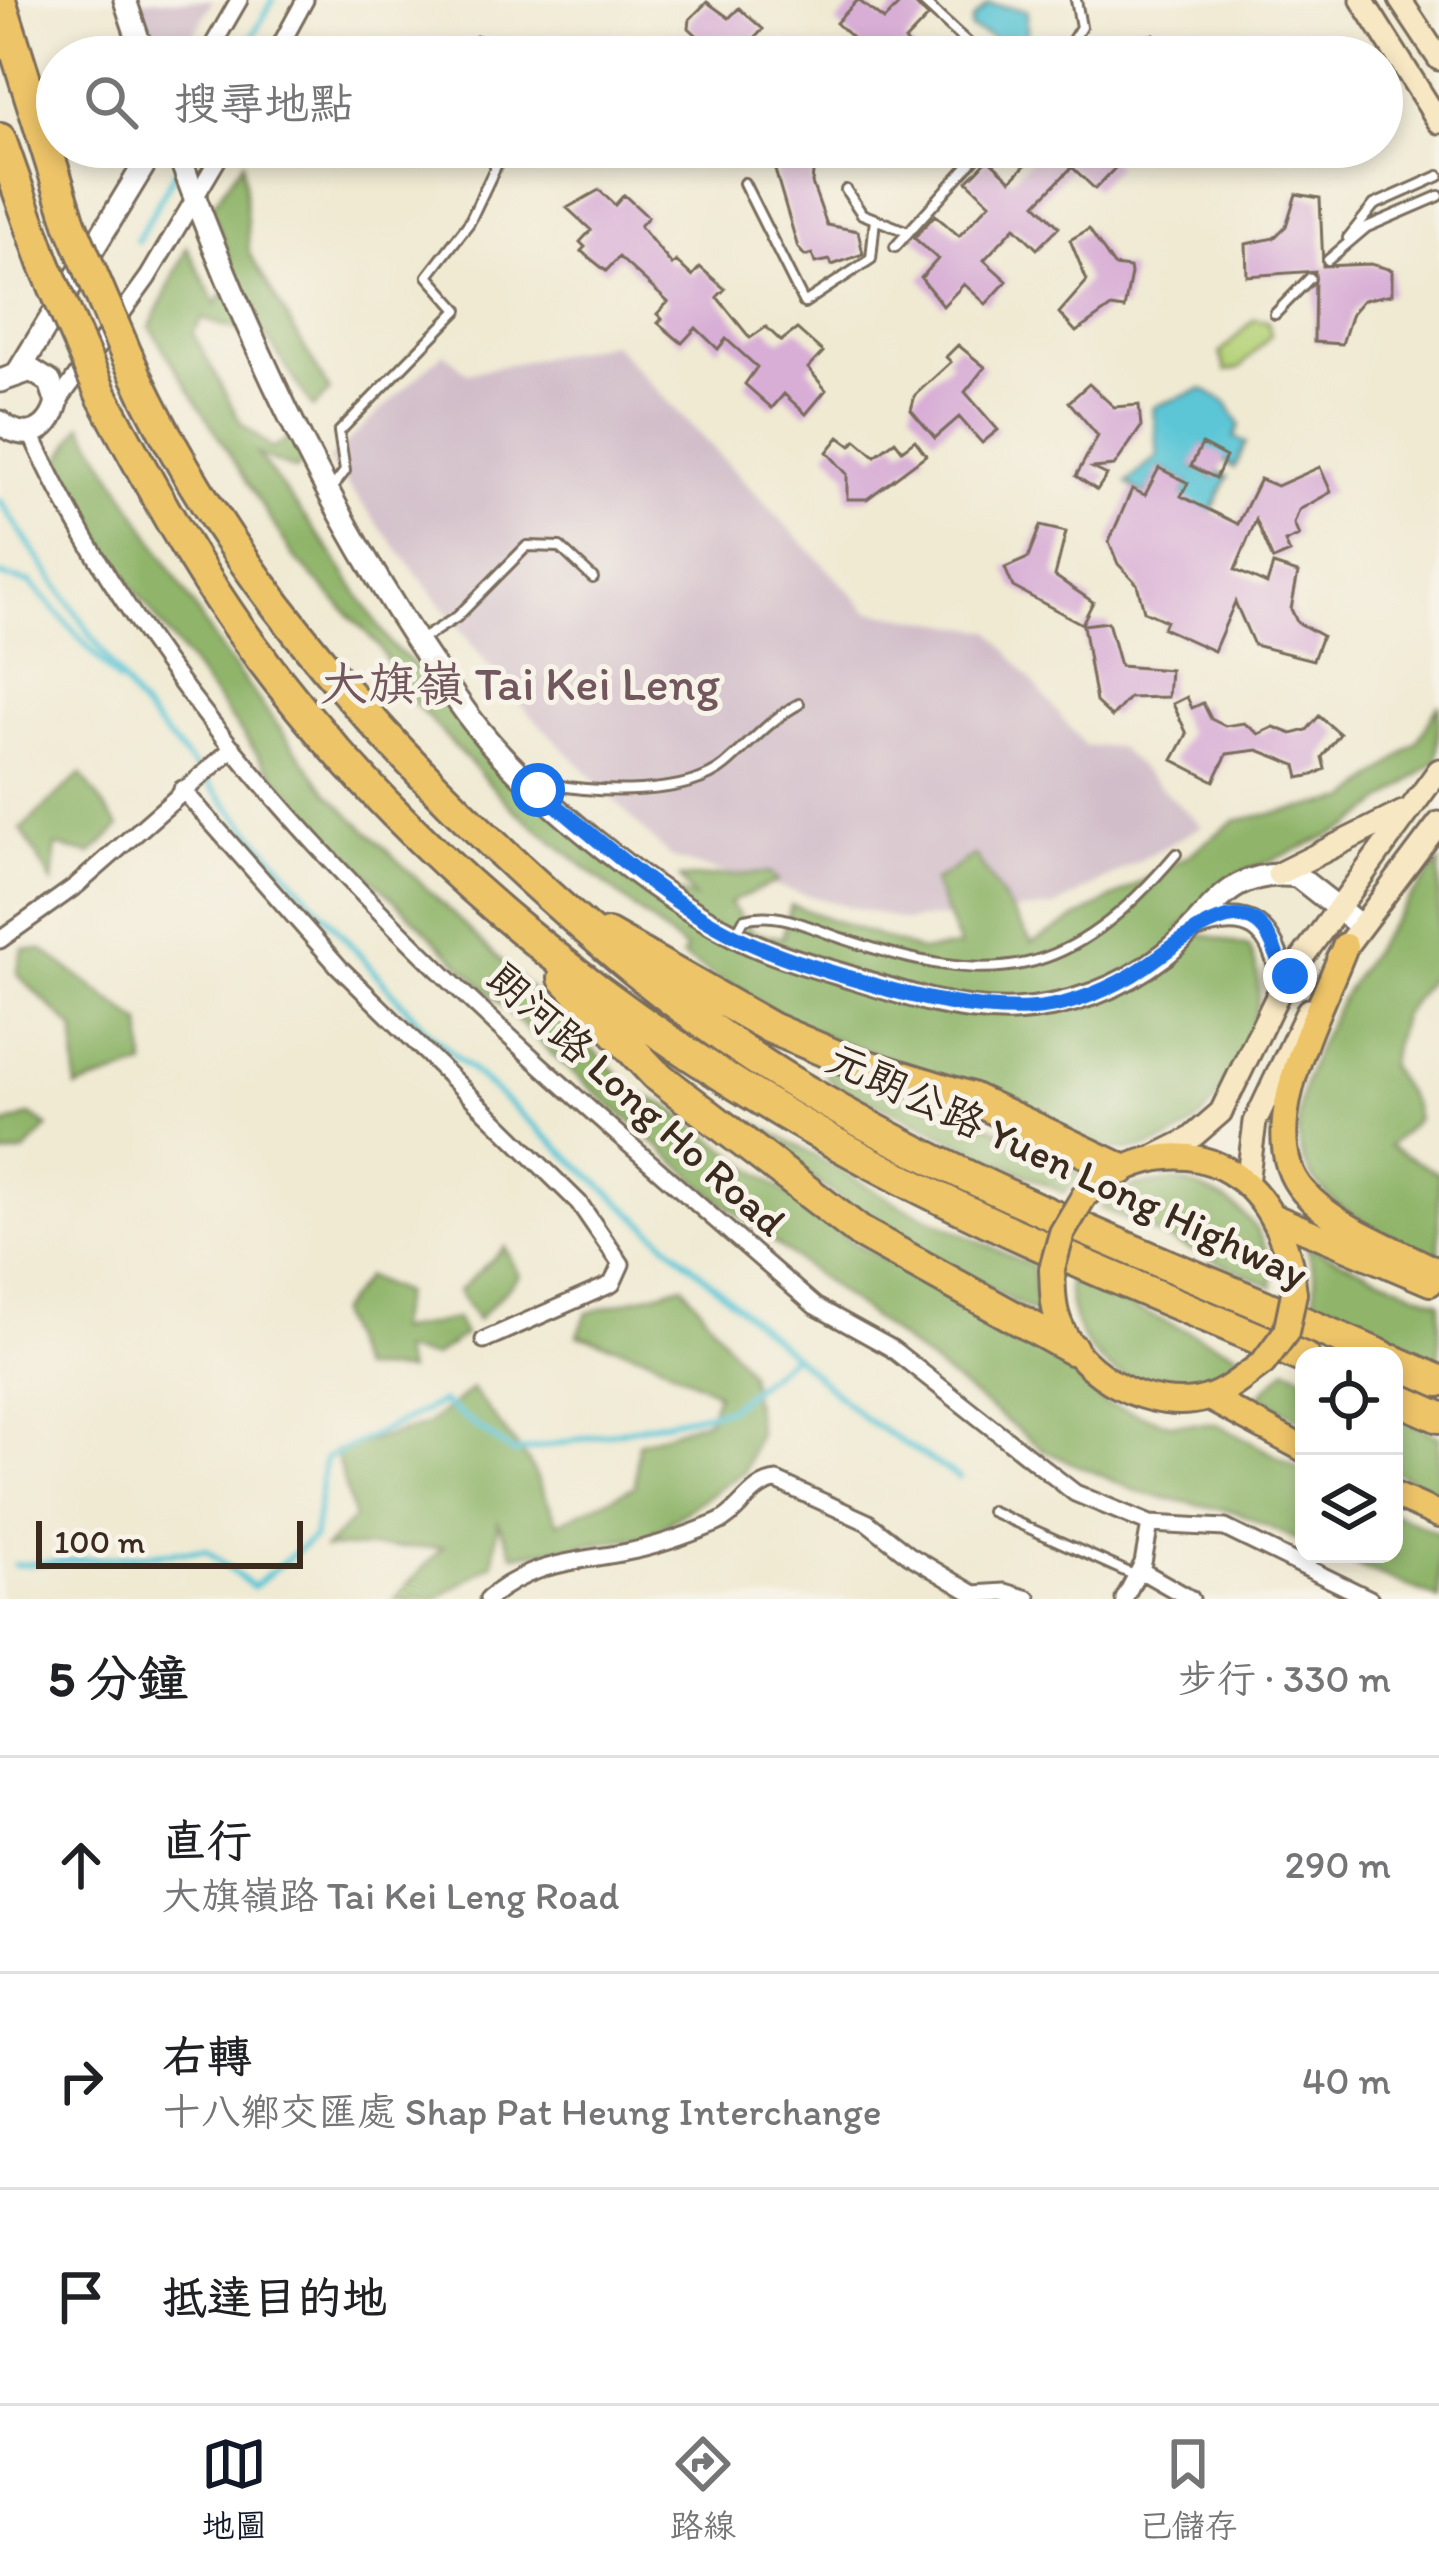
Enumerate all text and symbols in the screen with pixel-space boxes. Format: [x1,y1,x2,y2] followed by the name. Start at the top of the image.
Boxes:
[36,36,1403,168] search box
[78,69,144,135] icon: search
[174,76,354,130] text: 搜尋地點
[320,654,721,712] district label: 大旗嶺 Tai Kei Leng
[511,763,565,817] route start
[1263,949,1317,1003] route end
[477,952,797,1247] street label: 朗河路 Long Ho Road
[820,1032,1316,1299] street label: 元朗公路 Yuen Long Highway
[1295,1347,1403,1563] map controls
[1295,1347,1403,1455] button: locate
[1295,1455,1403,1563] button: layers
[36,1515,303,1568] scale bar
[54,1522,145,1561] text: 100 m
[48,1648,188,1709] text: 5 分鐘
[1178,1655,1391,1702] text: 步行 · 330 m
[162,1813,252,1867] text: 直行
[48,1832,114,1898] icon: ahead
[1284,1841,1391,1888] text: 290 m
[162,1872,620,1919] text: 大旗嶺路 Tai Kei Leng Road
[162,2029,252,2083] text: 右轉
[48,2048,114,2114] icon: right
[1302,2057,1391,2104] text: 40 m
[162,2088,882,2135] text: 十八鄉交匯處 Shap Pat Heung Interchange
[48,2264,114,2330] icon: arrive
[162,2270,387,2324] text: 抵達目的地
[201,2431,267,2546] tab: 地圖
[670,2431,736,2546] tab: 路線
[1139,2431,1238,2546] tab: 已儲存

